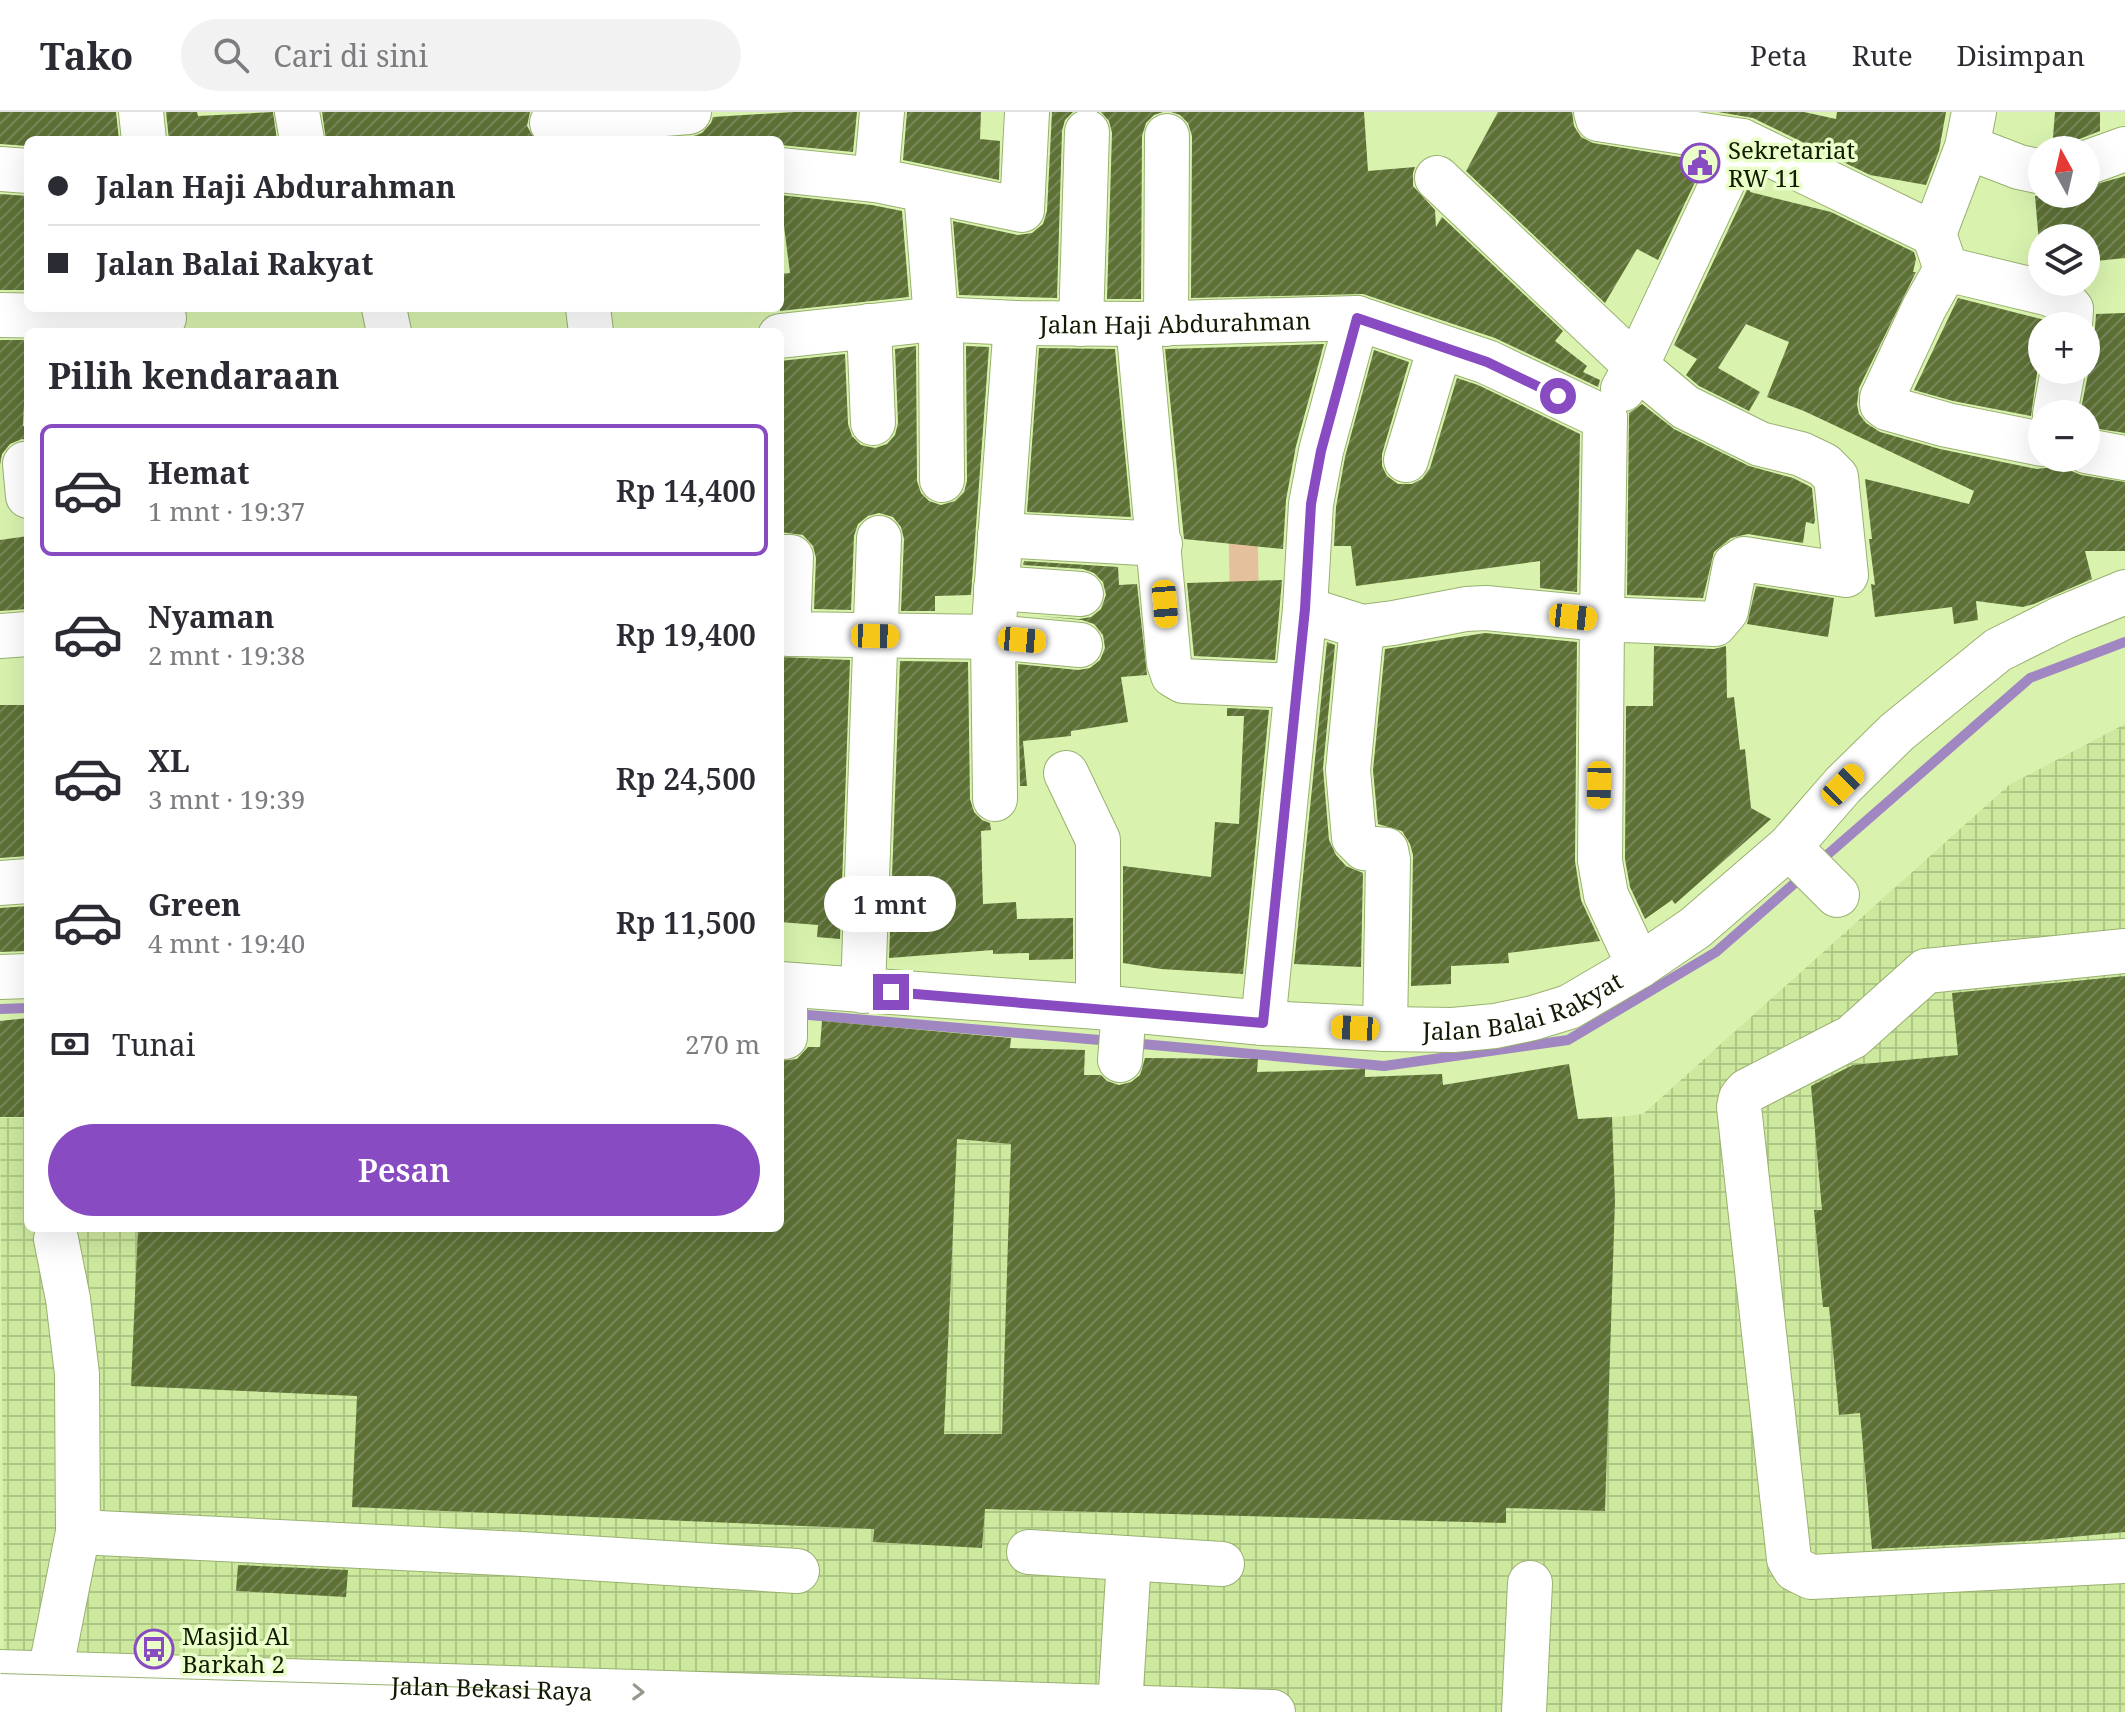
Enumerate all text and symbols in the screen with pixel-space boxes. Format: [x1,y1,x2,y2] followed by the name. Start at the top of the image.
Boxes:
[181,19,741,91] search box
[40,29,133,81] text: Tako
[209,33,253,77] icon: search
[273,35,428,76] text: Cari di sini
[1750,36,1808,74] text: Peta
[1852,36,1913,74] text: Rute
[1957,36,2085,74] text: Disimpan
[1728,133,1855,194] place label: Sekretariat RW 11
[2028,136,2100,208] north arrow
[2028,136,2100,472] map controls
[1679,142,1721,184] public building icon: Sekretariat RW 11
[96,166,456,207] text: Jalan Haji Abdurahman
[2028,224,2100,296] button: layers
[96,243,373,284] text: Jalan Balai Rakyat
[1038,303,1311,341] street label: Jalan Haji Abdurahman
[2028,312,2100,384] button: +
[48,351,339,400] text: Pilih kendaraan
[1540,378,1576,414] route start
[2028,400,2100,472] button: −
[148,452,249,493] text: Hemat
[52,454,124,526] icon: car
[616,470,756,511] text: Rp 14,400
[148,493,305,529] text: 1 mnt · 19:37
[1151,579,1179,629] car
[148,596,275,637] text: Nyaman
[52,598,124,670] icon: car
[1548,603,1598,631] car
[616,614,756,655] text: Rp 19,400
[851,624,899,648] car
[997,626,1047,654] car
[148,637,305,673] text: 2 mnt · 19:38
[148,740,190,781] text: XL
[52,742,124,814] icon: car
[616,758,756,799] text: Rp 24,500
[1818,760,1868,810] car
[1587,761,1611,809] car
[148,781,305,817] text: 3 mnt · 19:39
[825,876,957,932] callout: 1 mnt
[148,884,241,925] text: Green
[52,886,124,958] icon: car
[853,886,927,922] text: 1 mnt
[616,902,756,943] text: Rp 11,500
[148,925,305,961] text: 4 mnt · 19:40
[1421,963,1628,1047] street label: Jalan Balai Rakyat
[873,974,909,1010] route end
[1330,1015,1380,1041] car
[48,1022,92,1066] icon: cash
[112,1024,195,1065] text: Tunai
[685,1026,760,1062] text: 270 m
[48,1124,760,1216] button: Pesan
[182,1619,290,1680] place label: Masjid Al Barkah 2
[133,1628,175,1670] bus stop icon: Masjid Al Barkah 2
[390,1668,593,1707] street label: Jalan Bekasi Raya
[632,1683,645,1700] one-way arrow

